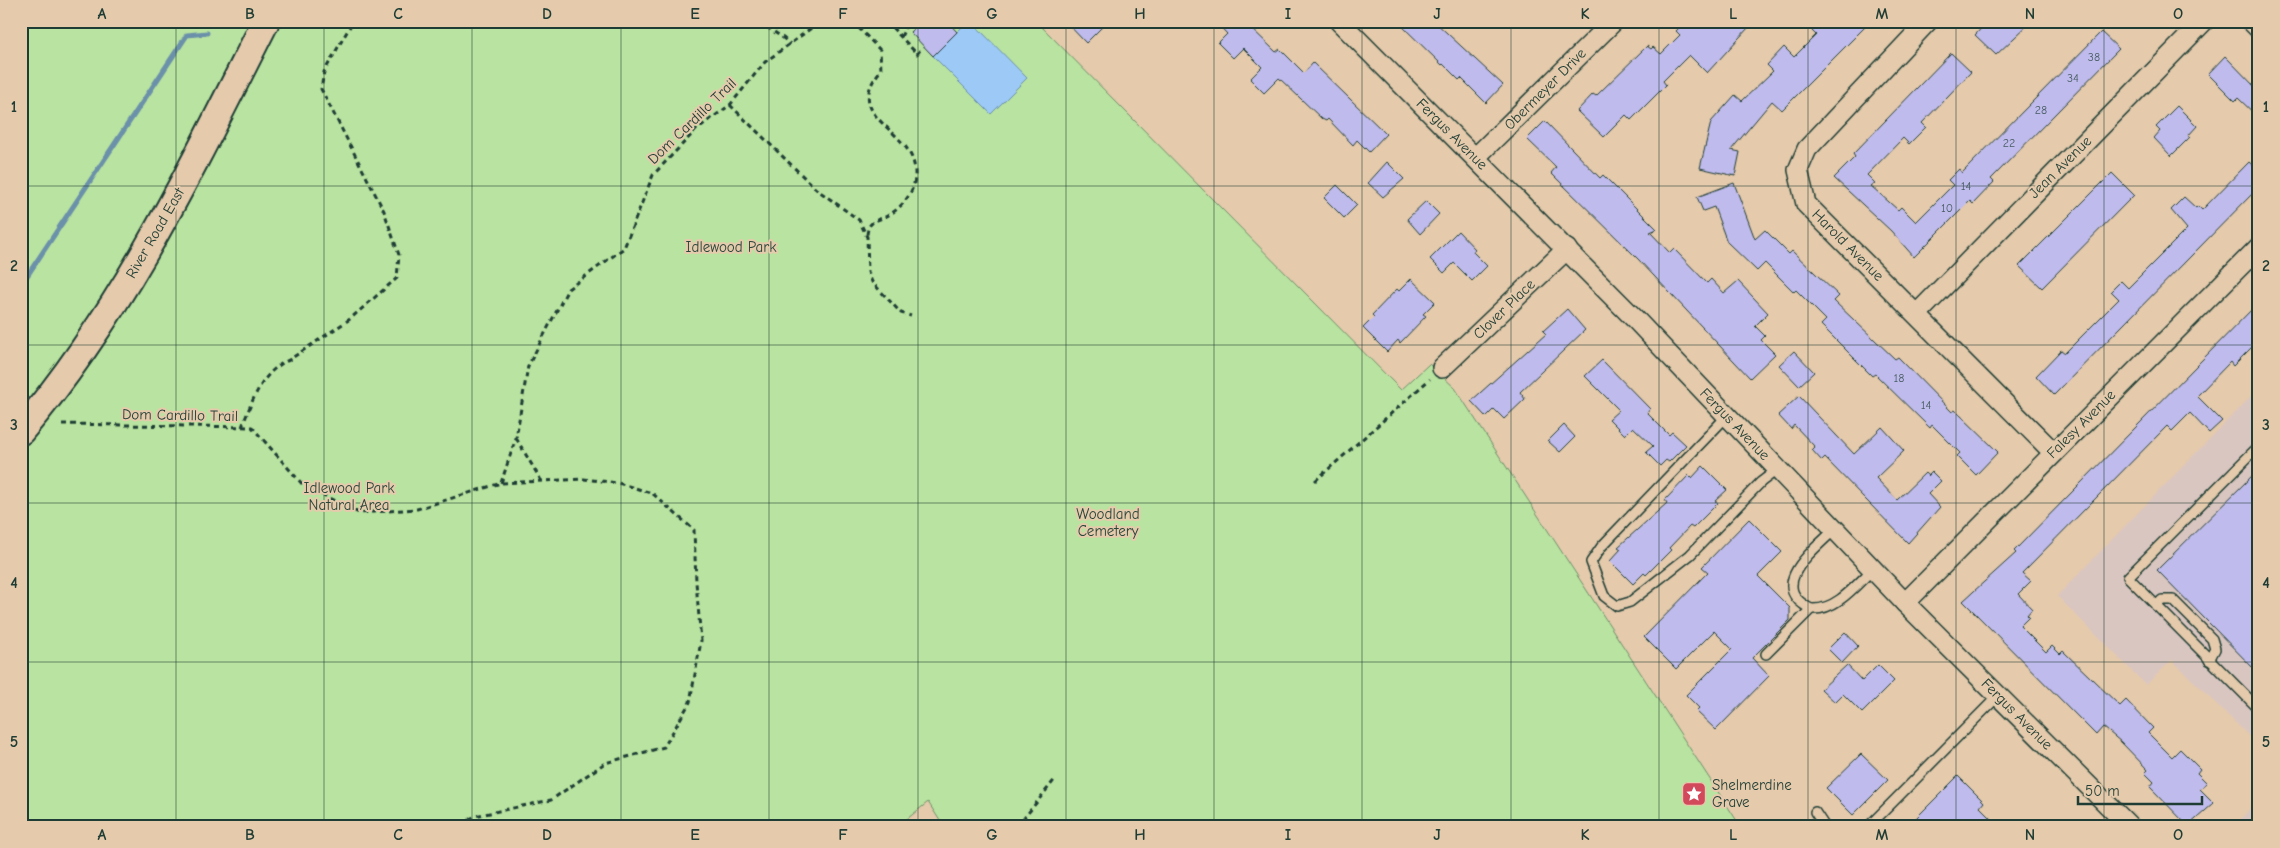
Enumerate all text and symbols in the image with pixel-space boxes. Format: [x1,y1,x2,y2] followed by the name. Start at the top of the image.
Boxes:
[98,5,107,23] text: A
[245,5,255,23] text: B
[393,5,403,23] text: C
[542,5,552,23] text: D
[690,5,700,23] text: E
[838,5,848,23] text: F
[986,5,998,23] text: G
[1134,5,1146,23] text: H
[1285,5,1291,23] text: I
[1433,5,1441,23] text: J
[1580,5,1590,23] text: K
[1729,5,1737,23] text: L
[1876,5,1889,23] text: M
[2025,5,2035,23] text: N
[2173,5,2183,23] text: O
[1500,44,1590,134] street label: Obermeyer Drive
[2088,50,2100,64] house number: 38
[2067,71,2079,85] house number: 34
[644,74,740,168] street label: Dom Cardillo Trail
[1413,95,1492,174] street label: Fergus Avenue
[11,98,17,116] text: 1
[2263,98,2269,116] text: 1
[2035,103,2047,117] house number: 28
[2025,132,2095,202] street label: Jean Avenue
[2003,136,2015,150] house number: 22
[1961,179,1971,193] house number: 14
[122,184,189,281] street label: River Road East
[1941,201,1953,215] house number: 10
[1808,205,1888,285] street label: Harold Avenue
[686,238,777,256] park label: Idlewood Park
[10,257,18,275] text: 2
[2262,257,2270,275] text: 2
[1469,275,1539,343] street label: Clover Place
[1894,371,1904,385] house number: 18
[1696,384,1774,464] street label: Fergus Avenue
[2043,385,2120,462] street label: Falesy Avenue
[1921,398,1931,412] house number: 14
[122,405,238,425] street label: Dom Cardillo Trail
[10,416,18,434] text: 3
[2262,416,2270,434] text: 3
[304,479,395,514] park label: Idlewood Park Natural Area
[1076,505,1140,540] park label: Woodland Cemetery
[10,574,18,592] text: 4
[2262,574,2270,592] text: 4
[1978,675,2057,754] street label: Fergus Avenue
[10,733,18,751] text: 5
[2262,733,2270,751] text: 5
[2078,773,2201,805] scale bar
[1712,776,1792,811] place label: Shelmerdine Grave
[1681,781,1707,807] place icon: Shelmerdine Grave
[2085,782,2120,800] text: 50 m
[98,826,107,844] text: A
[245,826,255,844] text: B
[393,826,403,844] text: C
[542,826,552,844] text: D
[690,826,700,844] text: E
[838,826,848,844] text: F
[986,826,998,844] text: G
[1134,826,1146,844] text: H
[1285,826,1291,844] text: I
[1433,826,1441,844] text: J
[1580,826,1590,844] text: K
[1729,826,1737,844] text: L
[1876,826,1889,844] text: M
[2025,826,2035,844] text: N
[2173,826,2183,844] text: O

